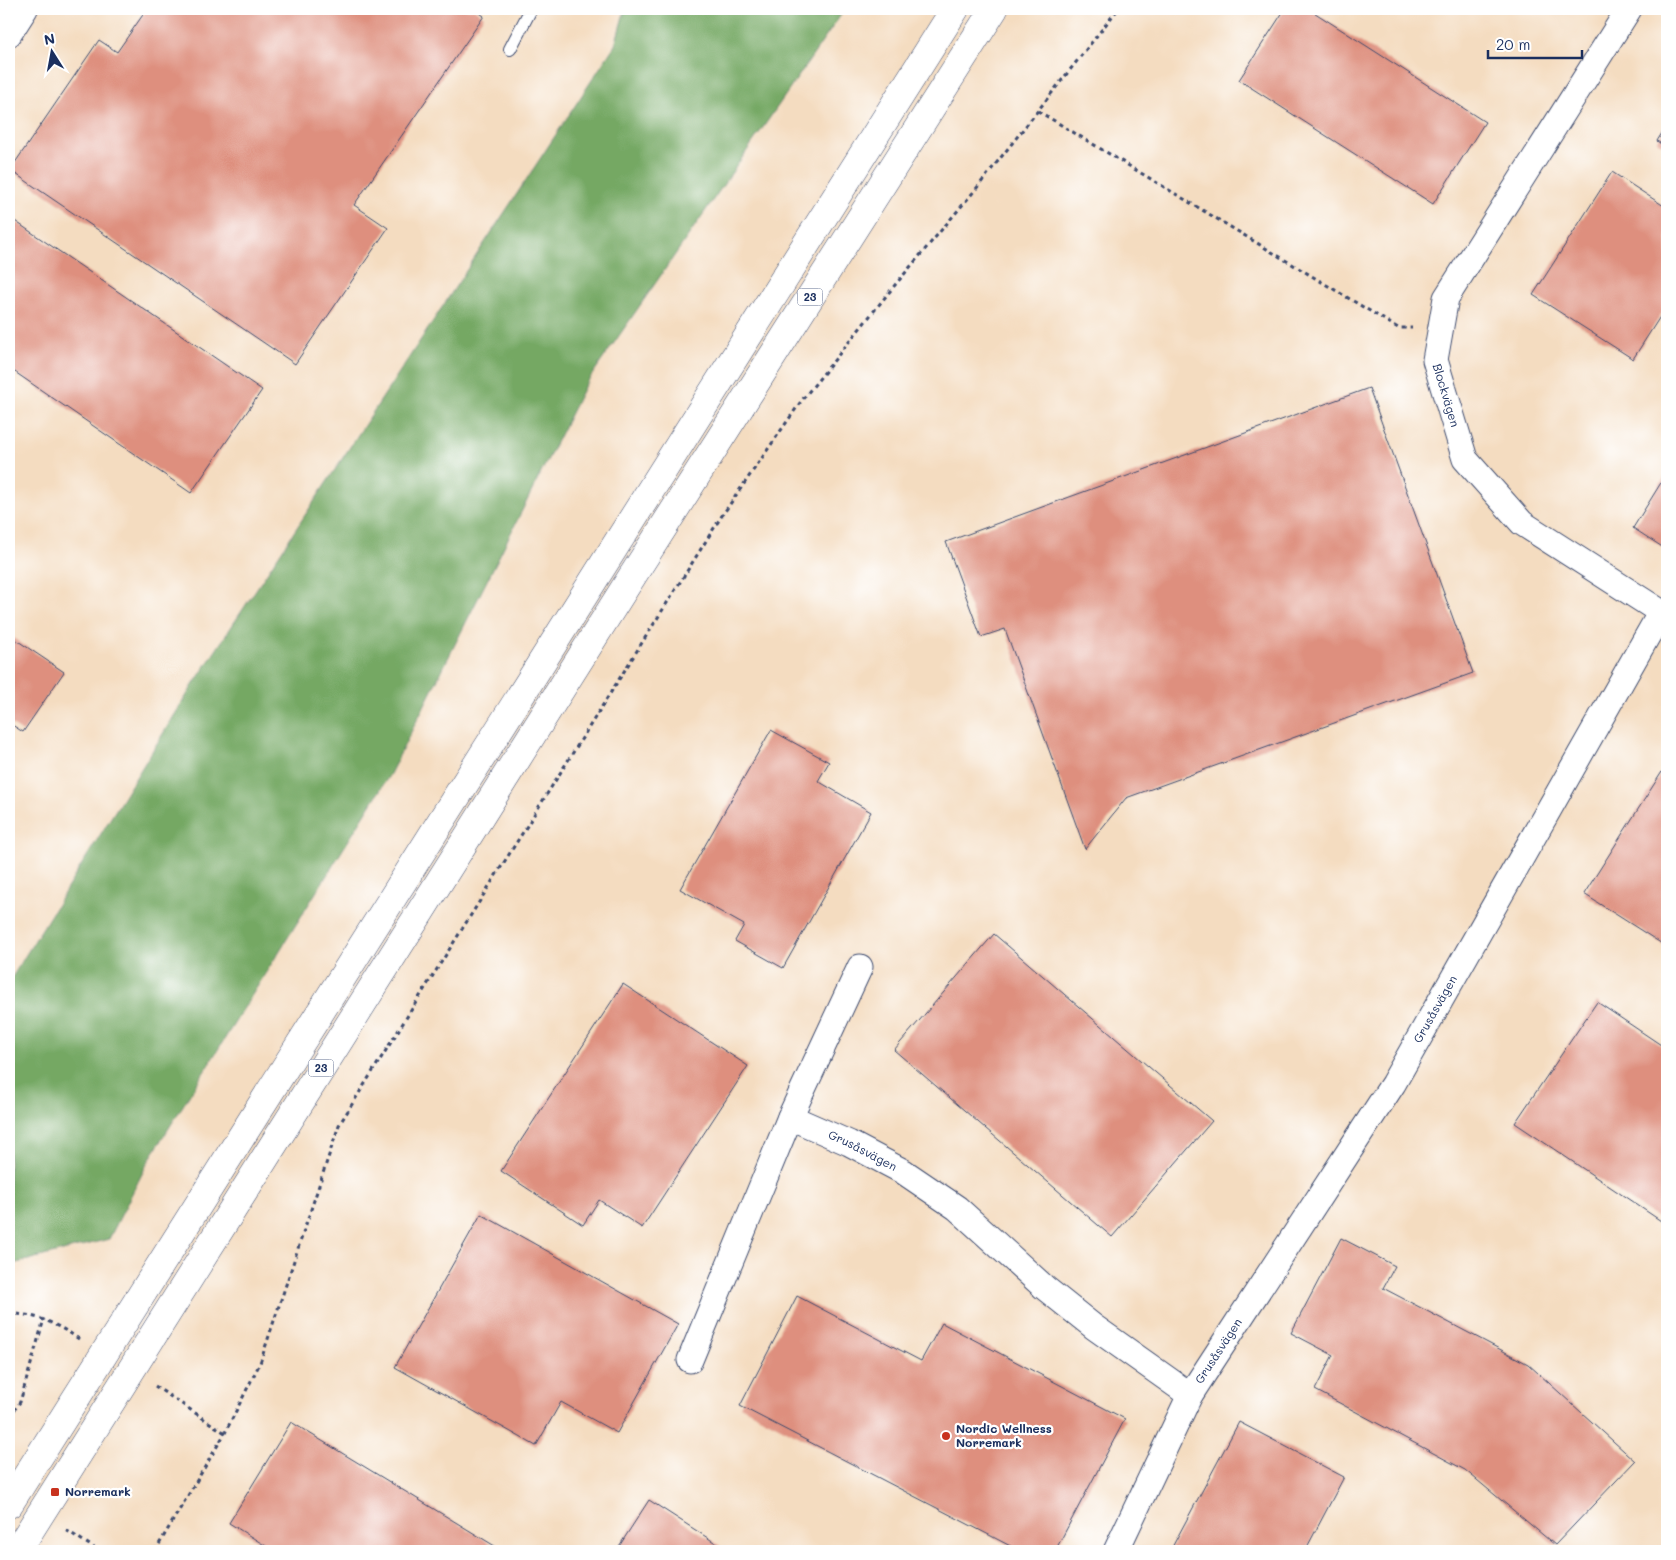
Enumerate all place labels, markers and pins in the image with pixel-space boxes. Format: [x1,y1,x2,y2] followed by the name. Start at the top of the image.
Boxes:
[956,1420,1052,1450] place label: Nordic Wellness Norremark
[940,1430,952,1442] marker: Nordic Wellness Norremark
[65,1483,131,1499] place label: Norremark
[49,1486,61,1498] marker: Norremark

